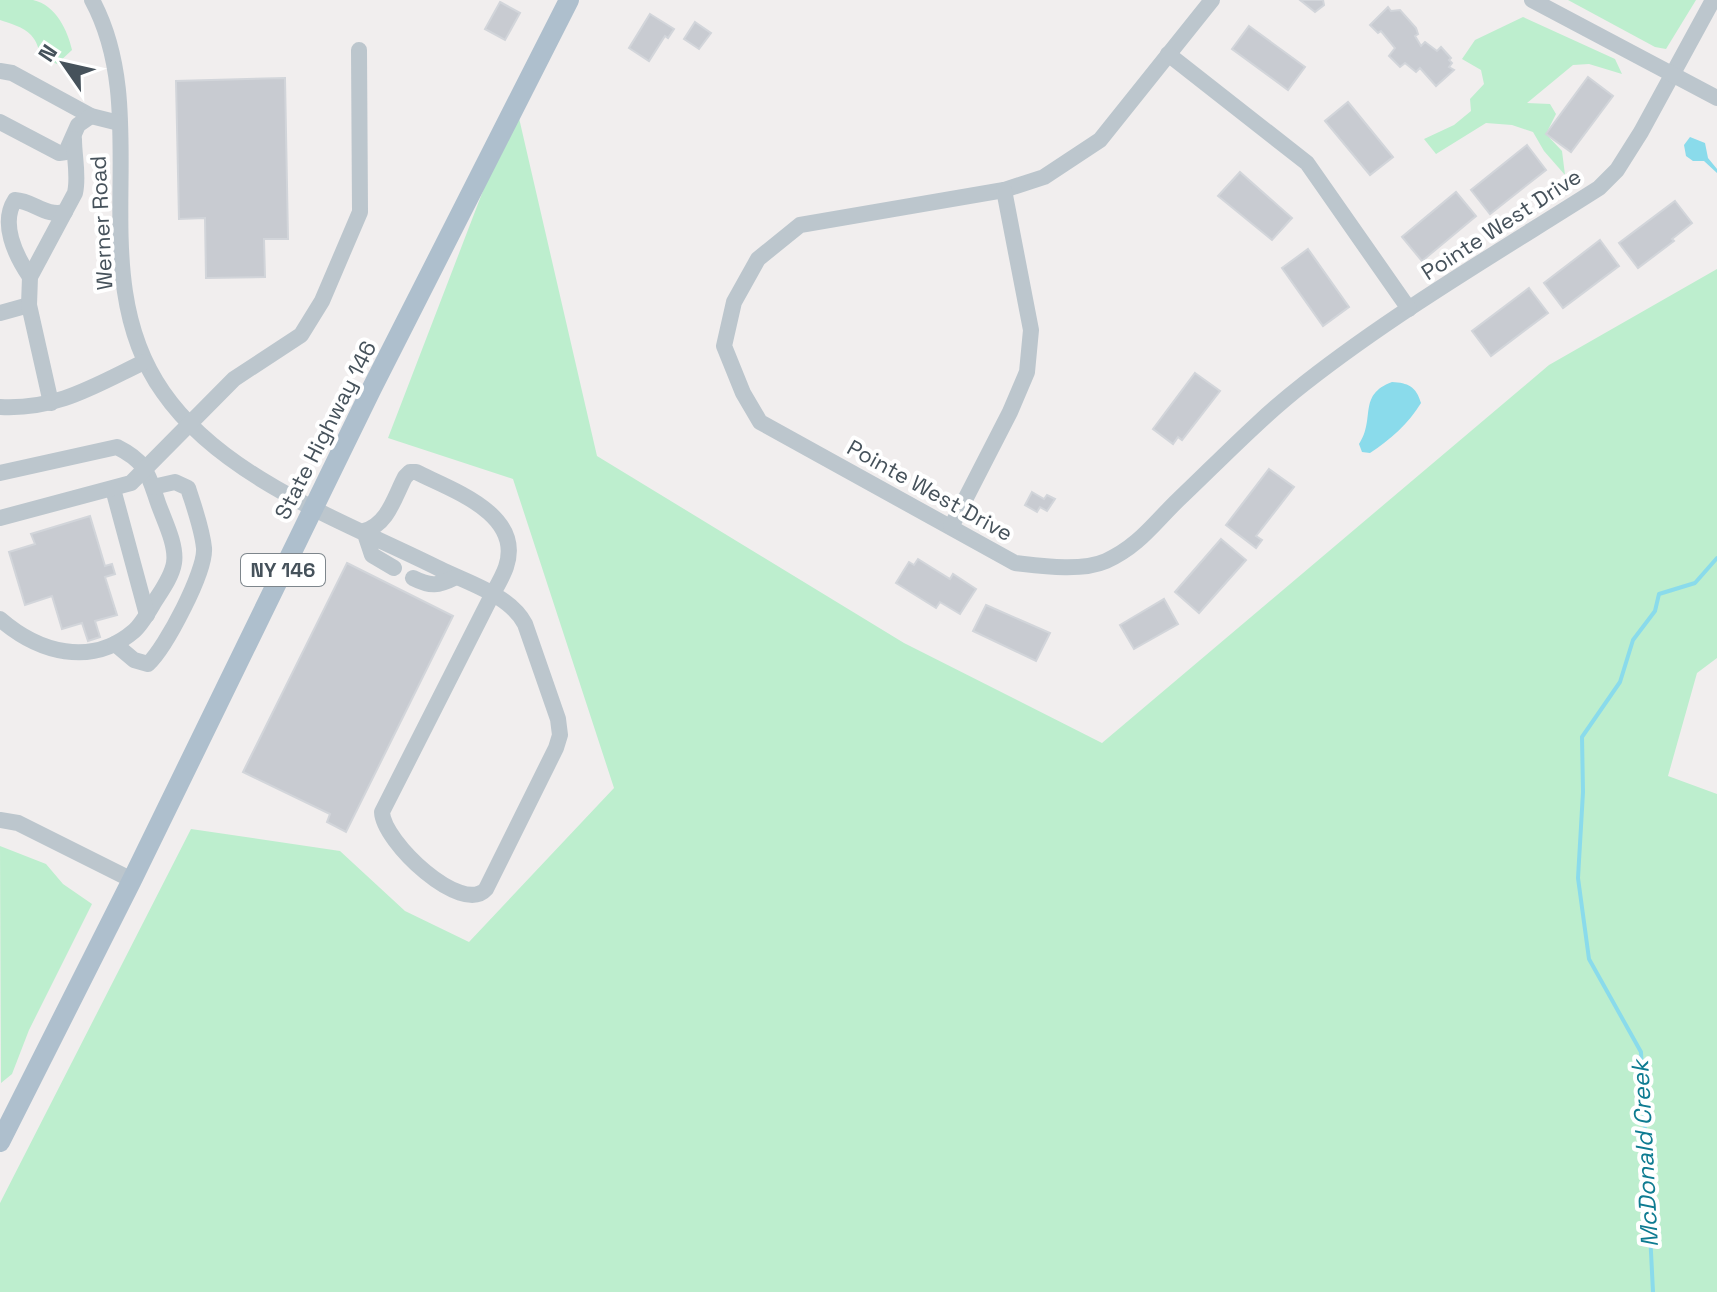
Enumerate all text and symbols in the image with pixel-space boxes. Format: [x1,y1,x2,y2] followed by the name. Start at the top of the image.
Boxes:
[24,24,104,104] north arrow
[32,39,63,67] text: N
[83,155,119,291] street label: Werner Road
[1416,162,1586,286] street label: Pointe West Drive
[268,336,382,524] street label: State Highway 146
[842,433,1018,547] street label: Pointe West Drive
[241,554,325,586] road number: NY 146
[1624,1057,1665,1248] water label: McDonald Creek

